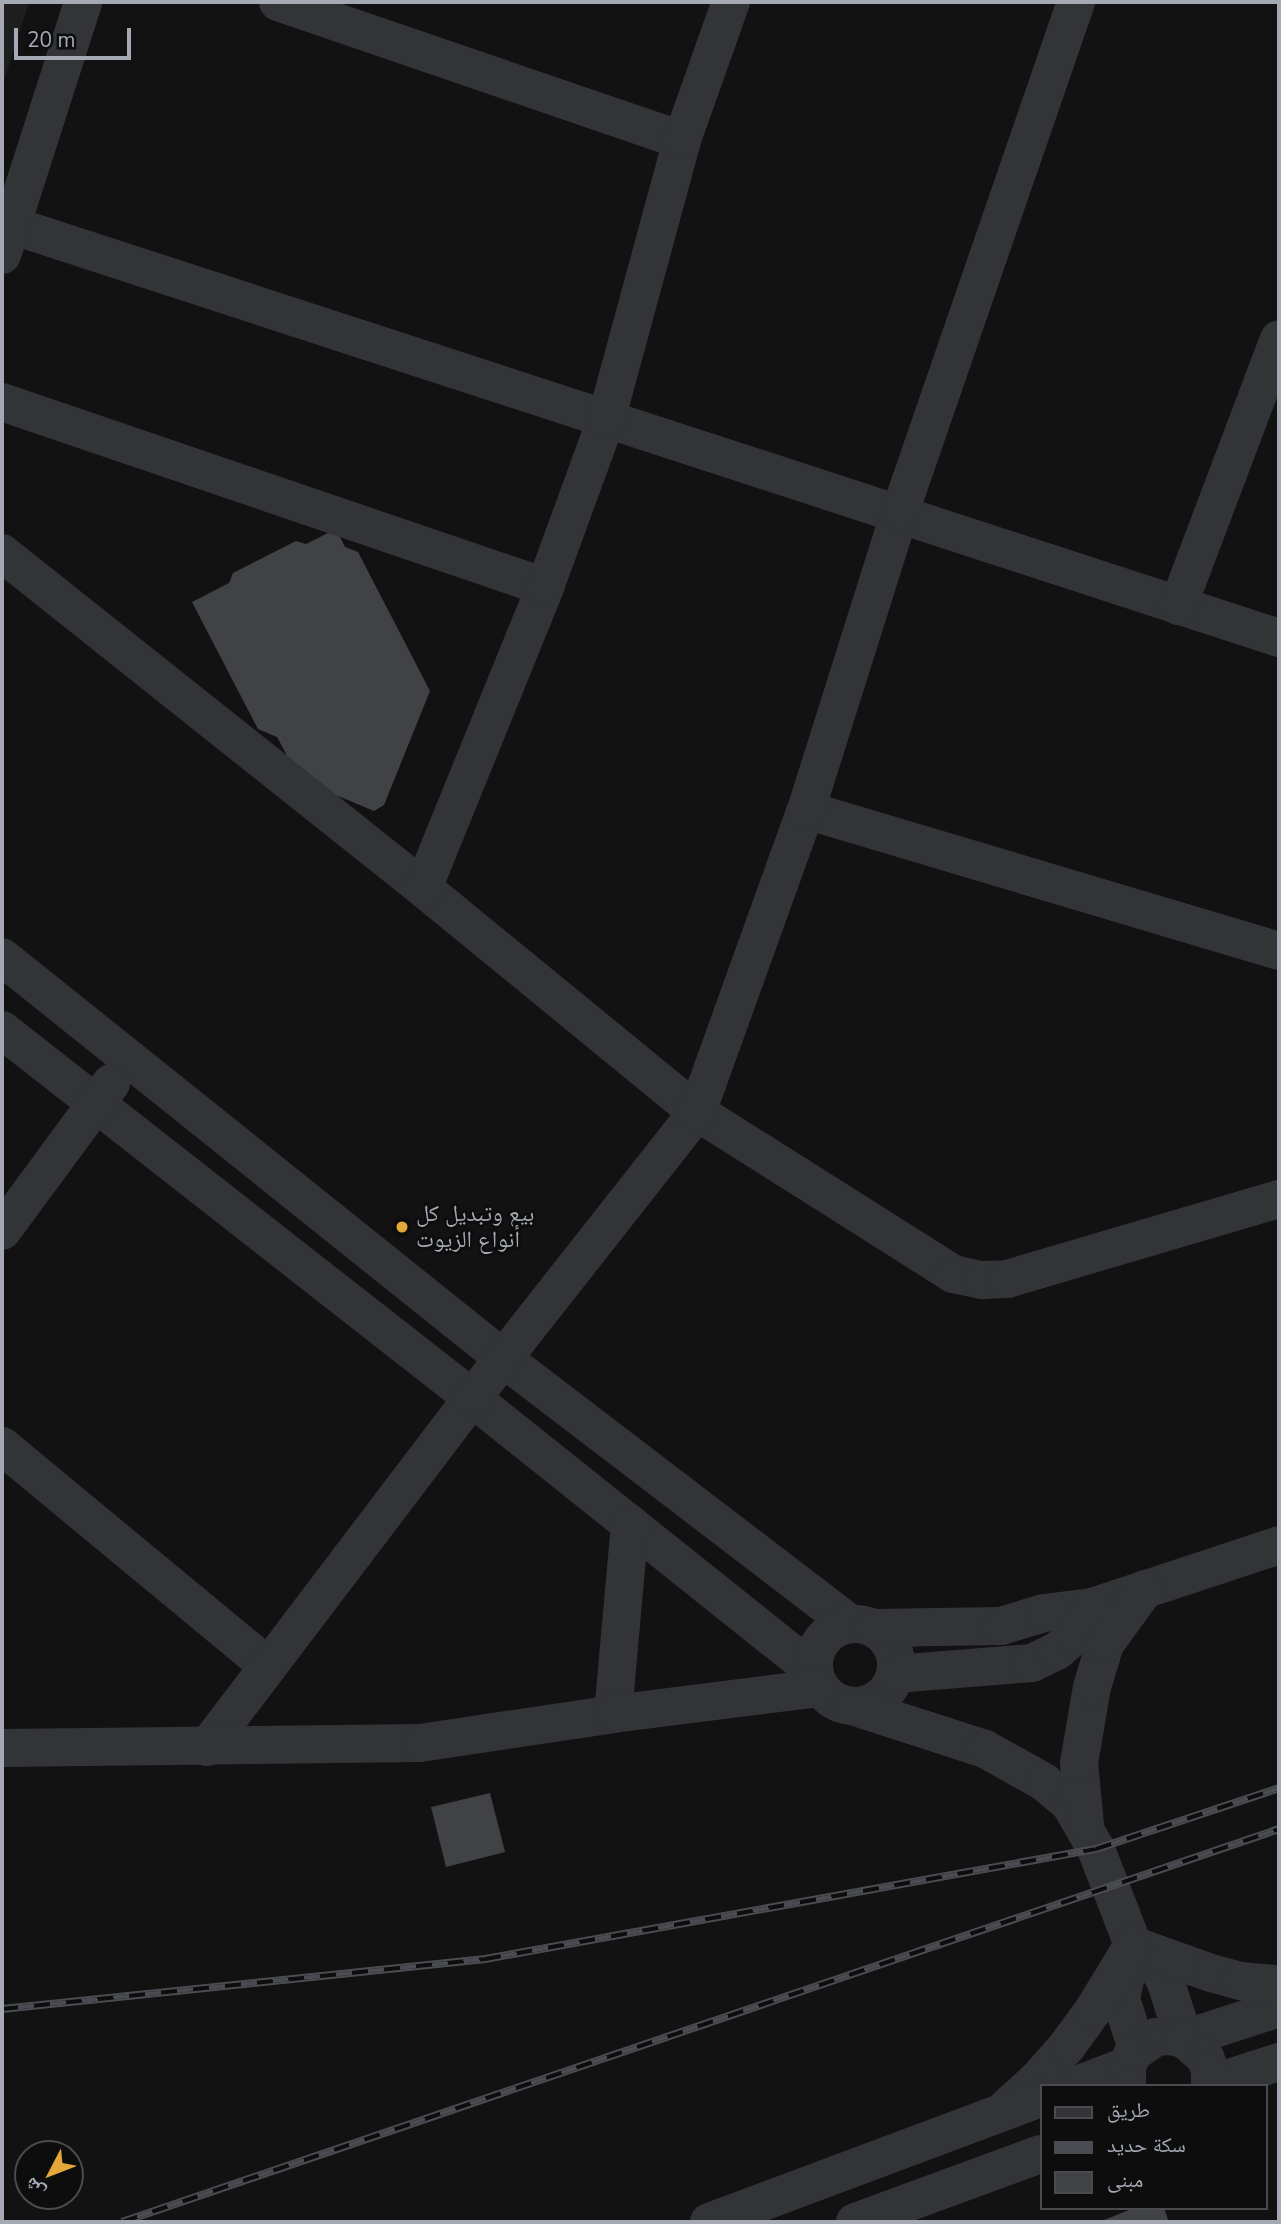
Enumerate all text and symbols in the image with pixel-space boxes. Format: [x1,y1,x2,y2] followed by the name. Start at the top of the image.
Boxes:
[18,14,135,58] scale bar
[27,26,76,54] text: 20 m
[416,1200,534,1254] place label: بيع وتبديل كل أنواع الزيوت
[394,1219,410,1235] marker: بيع وتبديل كل أنواع الزيوت
[1040,2084,1267,2210] legend
[1107,2096,1150,2124] text: طريق
[1107,2131,1186,2159] text: سكة حديد
[14,2140,84,2210] north arrow
[1107,2166,1143,2194] text: مبنى
[18,2172,51,2204] text: ش

